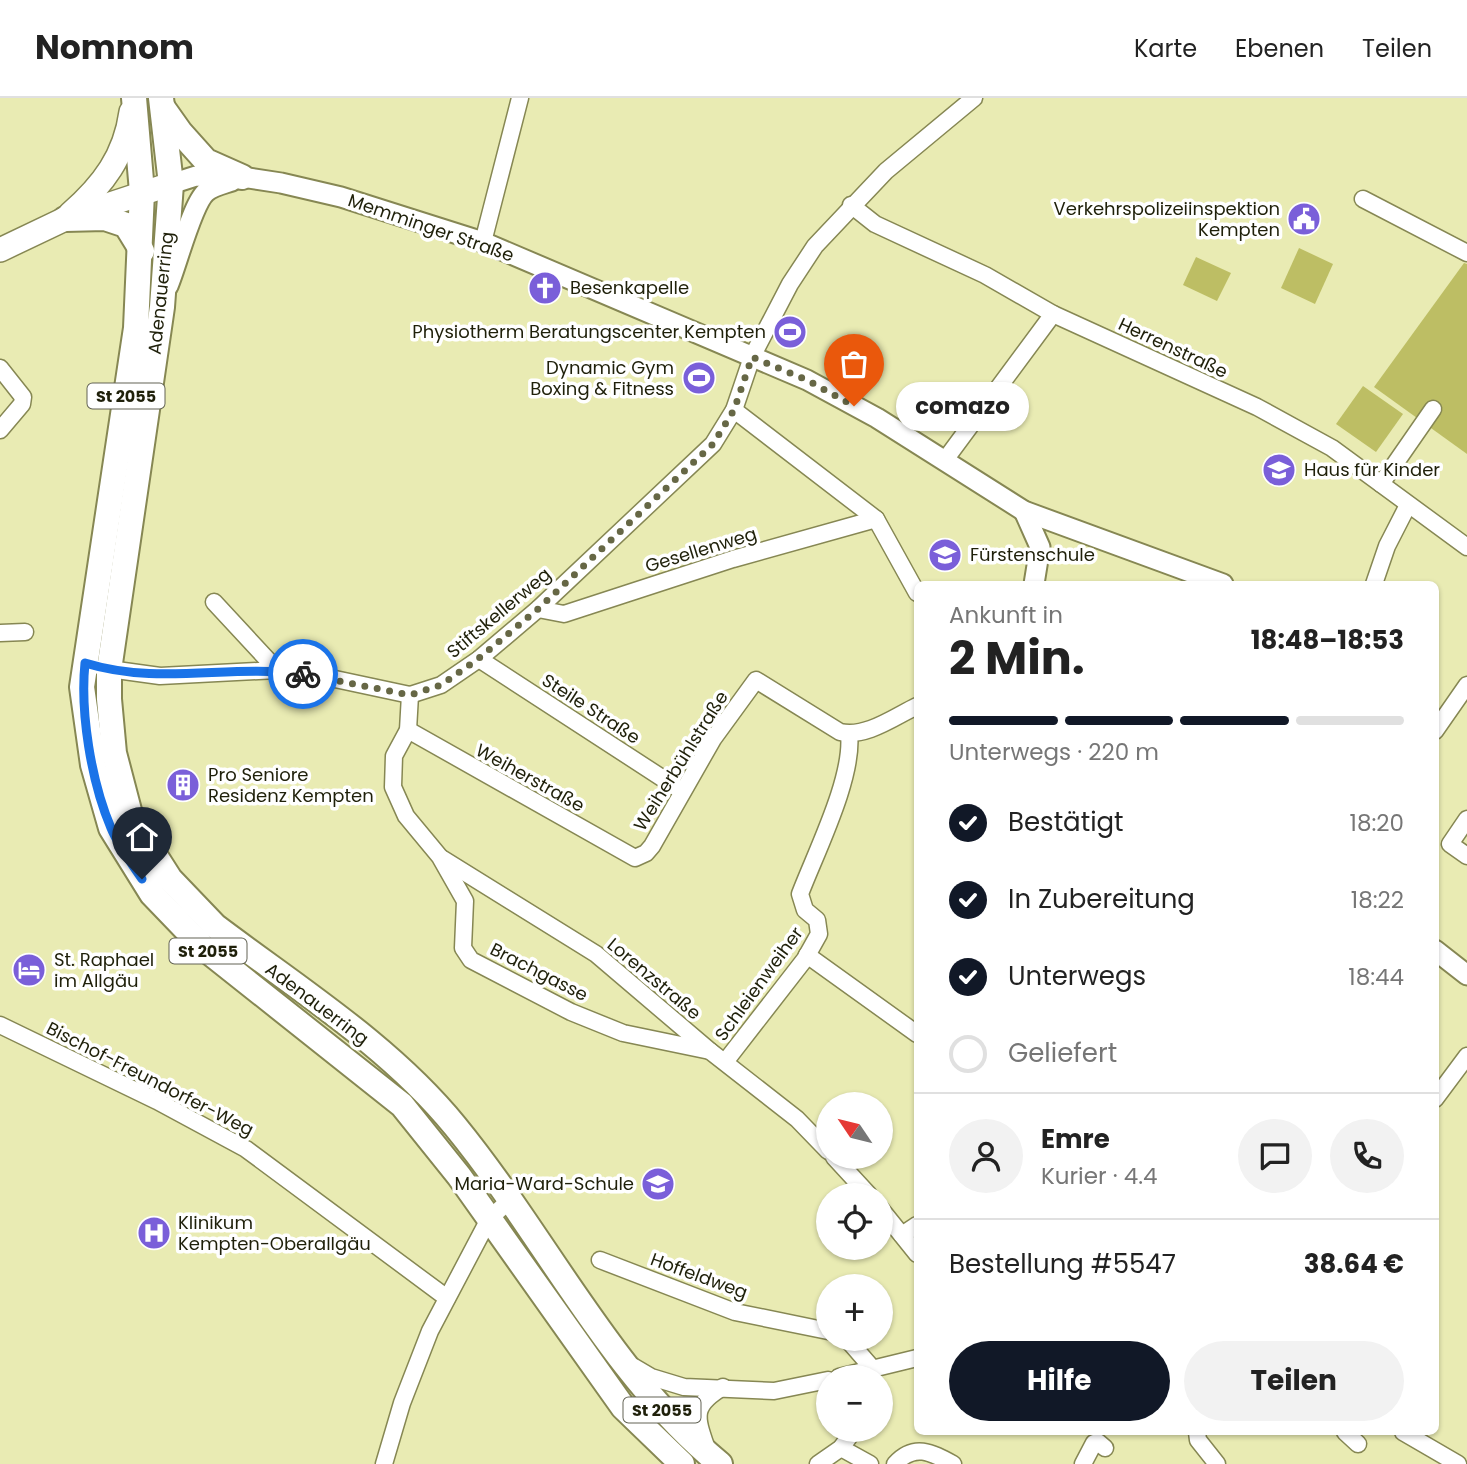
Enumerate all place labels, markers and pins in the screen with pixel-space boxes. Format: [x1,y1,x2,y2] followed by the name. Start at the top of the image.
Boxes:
[1054,196,1280,242] place label: Verkehrspolizeiinspektion Kempten
[1285,200,1323,238] public building icon: Verkehrspolizeiinspektion Kempten
[526,269,564,307] church icon: Besenkapelle
[570,275,689,300] place label: Besenkapelle
[771,313,809,351] sports icon: Physiotherm Beratungscenter Kempten
[412,319,766,344] place label: Physiotherm Beratungscenter Kempten
[824,334,884,406] pin
[530,355,674,401] place label: Dynamic Gym Boxing & Fitness
[680,359,718,397] sports icon: Dynamic Gym Boxing & Fitness
[896,382,1029,430] callout: comazo
[1260,451,1298,489] school or university icon: Haus für Kinder
[1304,457,1440,482] place label: Haus für Kinder
[926,536,964,574] school or university icon: Fürstenschule
[970,542,1095,567] place label: Fürstenschule
[208,762,374,808] place label: Pro Seniore Residenz Kempten
[164,766,202,804] building icon: Pro Seniore Residenz Kempten
[112,807,172,879] pin
[54,947,154,993] place label: St. Raphael im Allgäu
[10,951,48,989] hotel icon: St. Raphael im Allgäu
[639,1165,677,1203] school or university icon: Maria-Ward-Schule
[454,1171,634,1196] place label: Maria-Ward-Schule
[178,1210,371,1256] place label: Klinikum Kempten-Oberallgäu
[135,1214,173,1252] hospital icon: Klinikum Kempten-Oberallgäu

